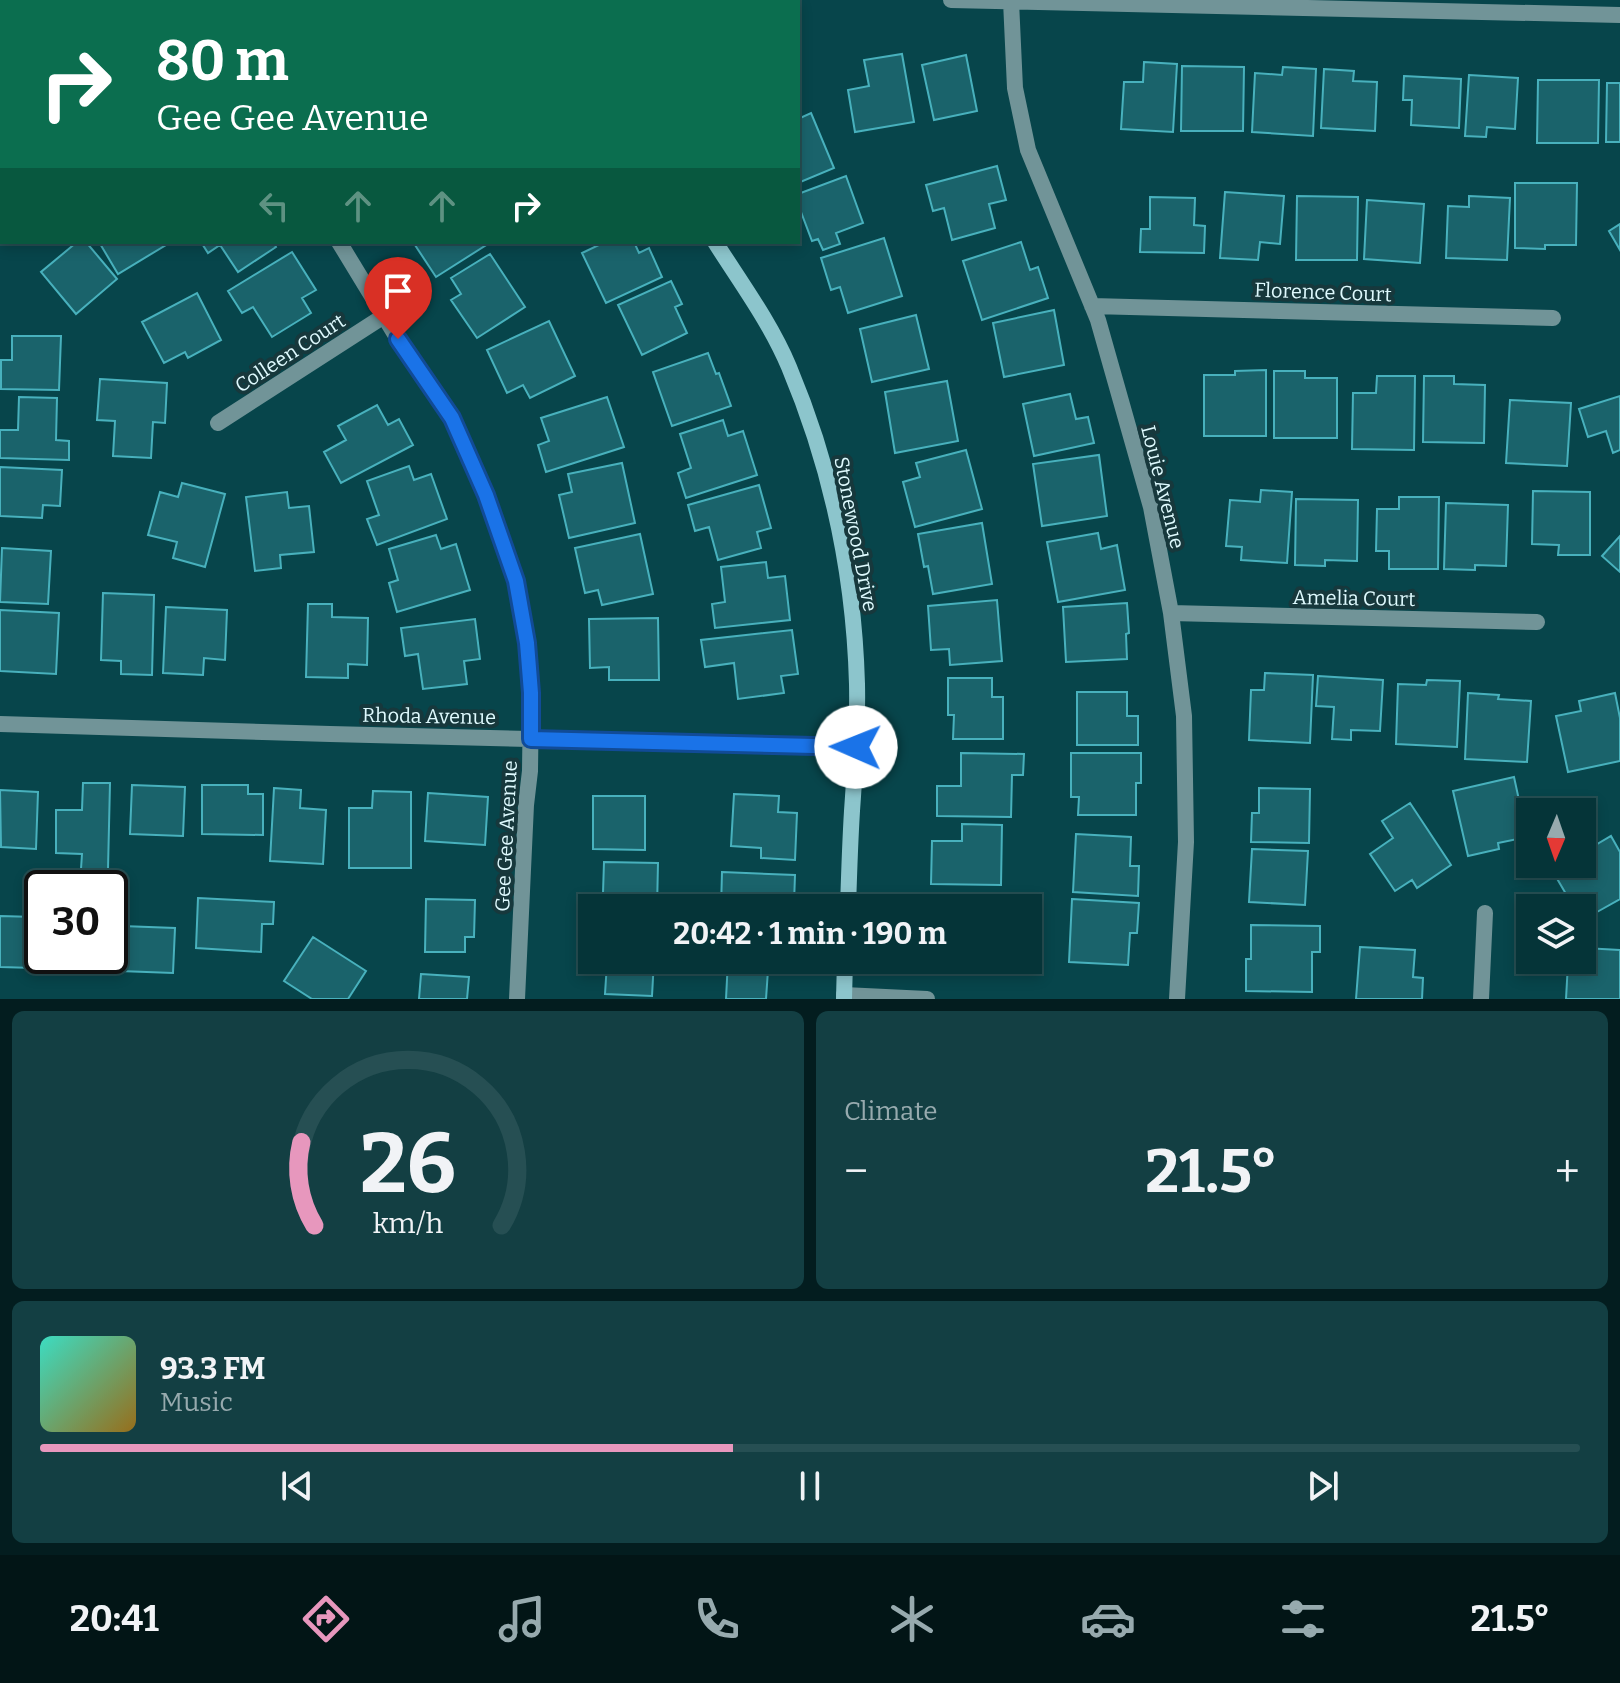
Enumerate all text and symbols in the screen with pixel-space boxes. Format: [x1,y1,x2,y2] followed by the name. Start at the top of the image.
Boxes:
[156,28,289,95] text: 80 m
[24,32,128,136] icon: right
[156,96,429,140] text: Gee Gee Avenue
[252,184,296,228] icon: left
[336,184,380,228] icon: ahead
[420,184,464,228] icon: ahead
[504,184,548,228] icon: right
[364,257,432,339] pin
[376,269,420,313] icon: arrive
[1254,278,1392,306] street label: Florence Court
[231,309,349,397] street label: Colleen Court
[1136,423,1190,551] street label: Louie Avenue
[829,455,883,613] street label: Stonewood Drive
[1293,585,1415,611] street label: Amelia Court
[362,703,496,729] street label: Rhoda Avenue
[814,705,898,789] position arrow
[490,760,522,912] street label: Gee Gee Avenue
[1516,798,1596,878] north arrow
[1516,798,1596,974] map controls
[24,870,128,974] speed limit sign: 30
[1516,894,1596,974] button: layers
[673,916,947,952] text: 20:42 · 1 min · 190 m
[844,1096,938,1127] text: Climate
[360,1114,456,1214] text: 26
[1145,1136,1278,1208] text: 21.5°
[844,1145,868,1198] text: −
[1555,1145,1580,1198] text: +
[373,1206,444,1241] text: km/h
[160,1351,265,1387] text: 93.3 FM
[160,1387,233,1418] text: Music
[275,1464,319,1508] icon: previous
[788,1464,832,1508] icon: pause
[1301,1464,1345,1508] icon: next
[298,1591,354,1647] icon: directions
[494,1591,550,1647] icon: music
[689,1591,745,1647] icon: phone
[884,1591,940,1647] icon: climate
[1080,1591,1136,1647] icon: car
[1275,1591,1331,1647] icon: filters
[70,1597,159,1641] text: 20:41
[1471,1597,1550,1641] text: 21.5°

